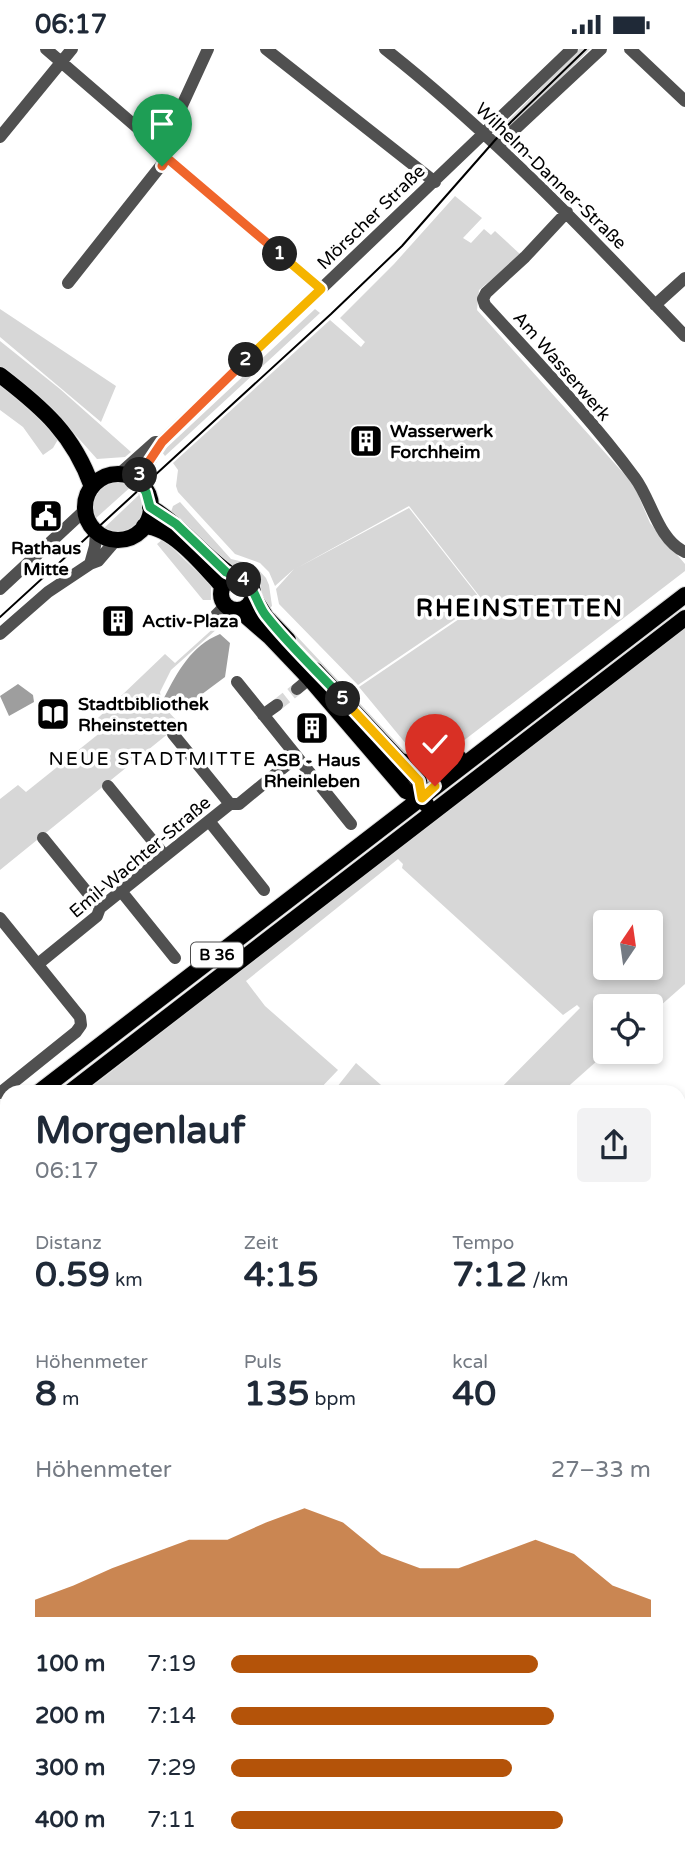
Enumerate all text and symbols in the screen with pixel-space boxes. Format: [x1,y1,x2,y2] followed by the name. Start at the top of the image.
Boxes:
[35,9,107,40] text: 06:17
[132,94,192,166] pin
[471,98,631,254] street label: Wilhelm-Danner-Straße
[143,105,181,143] icon: arrive
[312,160,430,274] street label: Mörscher Straße
[262,237,298,271] pin: 1
[274,242,285,264] text: 1
[509,307,616,425] street label: Am Wasserwerk
[229,343,264,377] pin: 2
[240,348,251,370] text: 2
[390,420,493,463] place label: Wasserwerk Forchheim
[347,422,385,460] building icon: Wasserwerk Forchheim
[122,457,158,493] pin: 3
[134,463,145,485] text: 3
[27,497,65,535] public building icon: Rathaus Mitte
[11,537,81,580] place label: Rathaus Mitte
[226,563,262,597] pin: 4
[238,568,249,590] text: 4
[416,594,624,623] district label: RHEINSTETTEN
[99,602,137,640] building icon: Activ-Plaza
[142,610,239,632] place label: Activ-Plaza
[326,681,360,717] pin: 5
[337,687,348,709] text: 5
[78,693,209,736] place label: Stadtbibliothek Rheinstetten
[34,695,72,733] library icon: Stadtbibliothek Rheinstetten
[293,709,331,747] building icon: ASB - Haus Rheinleben
[405,714,465,786] pin
[416,725,454,763] icon: check
[49,748,257,770] district label: NEUE STADTMITTE
[264,749,361,792] place label: ASB - Haus Rheinleben
[65,791,215,923] street label: Emil-Wachter-Straße
[593,910,663,980] north arrow
[593,910,663,1064] map controls
[191,942,243,967] road number: B 36
[593,994,663,1064] button: locate
[35,1108,245,1154] text: Morgenlauf
[577,1108,651,1182] button: share
[35,1157,99,1185] text: 06:17
[35,1232,102,1254] text: Distanz
[244,1232,279,1254] text: Zeit
[452,1232,514,1254] text: Tempo
[35,1254,110,1296] text: 0.59
[244,1254,319,1296] text: 4:15
[452,1254,527,1296] text: 7:12
[110,1269,143,1291] text: km
[527,1269,569,1291] text: /km
[35,1351,148,1373] text: Höhenmeter
[244,1351,282,1373] text: Puls
[452,1351,488,1373] text: kcal
[35,1373,57,1415] text: 8
[244,1373,310,1415] text: 135
[452,1373,496,1415] text: 40
[57,1388,79,1410] text: m
[310,1388,356,1410] text: bpm
[35,1456,172,1484] text: Höhenmeter
[551,1456,651,1484] text: 27–33 m
[35,1650,105,1678] text: 100 m
[147,1650,196,1678] text: 7:19
[35,1702,105,1730] text: 200 m
[147,1702,196,1730] text: 7:14
[35,1754,105,1782] text: 300 m
[147,1754,196,1782] text: 7:29
[35,1806,105,1834] text: 400 m
[147,1806,196,1834] text: 7:11

